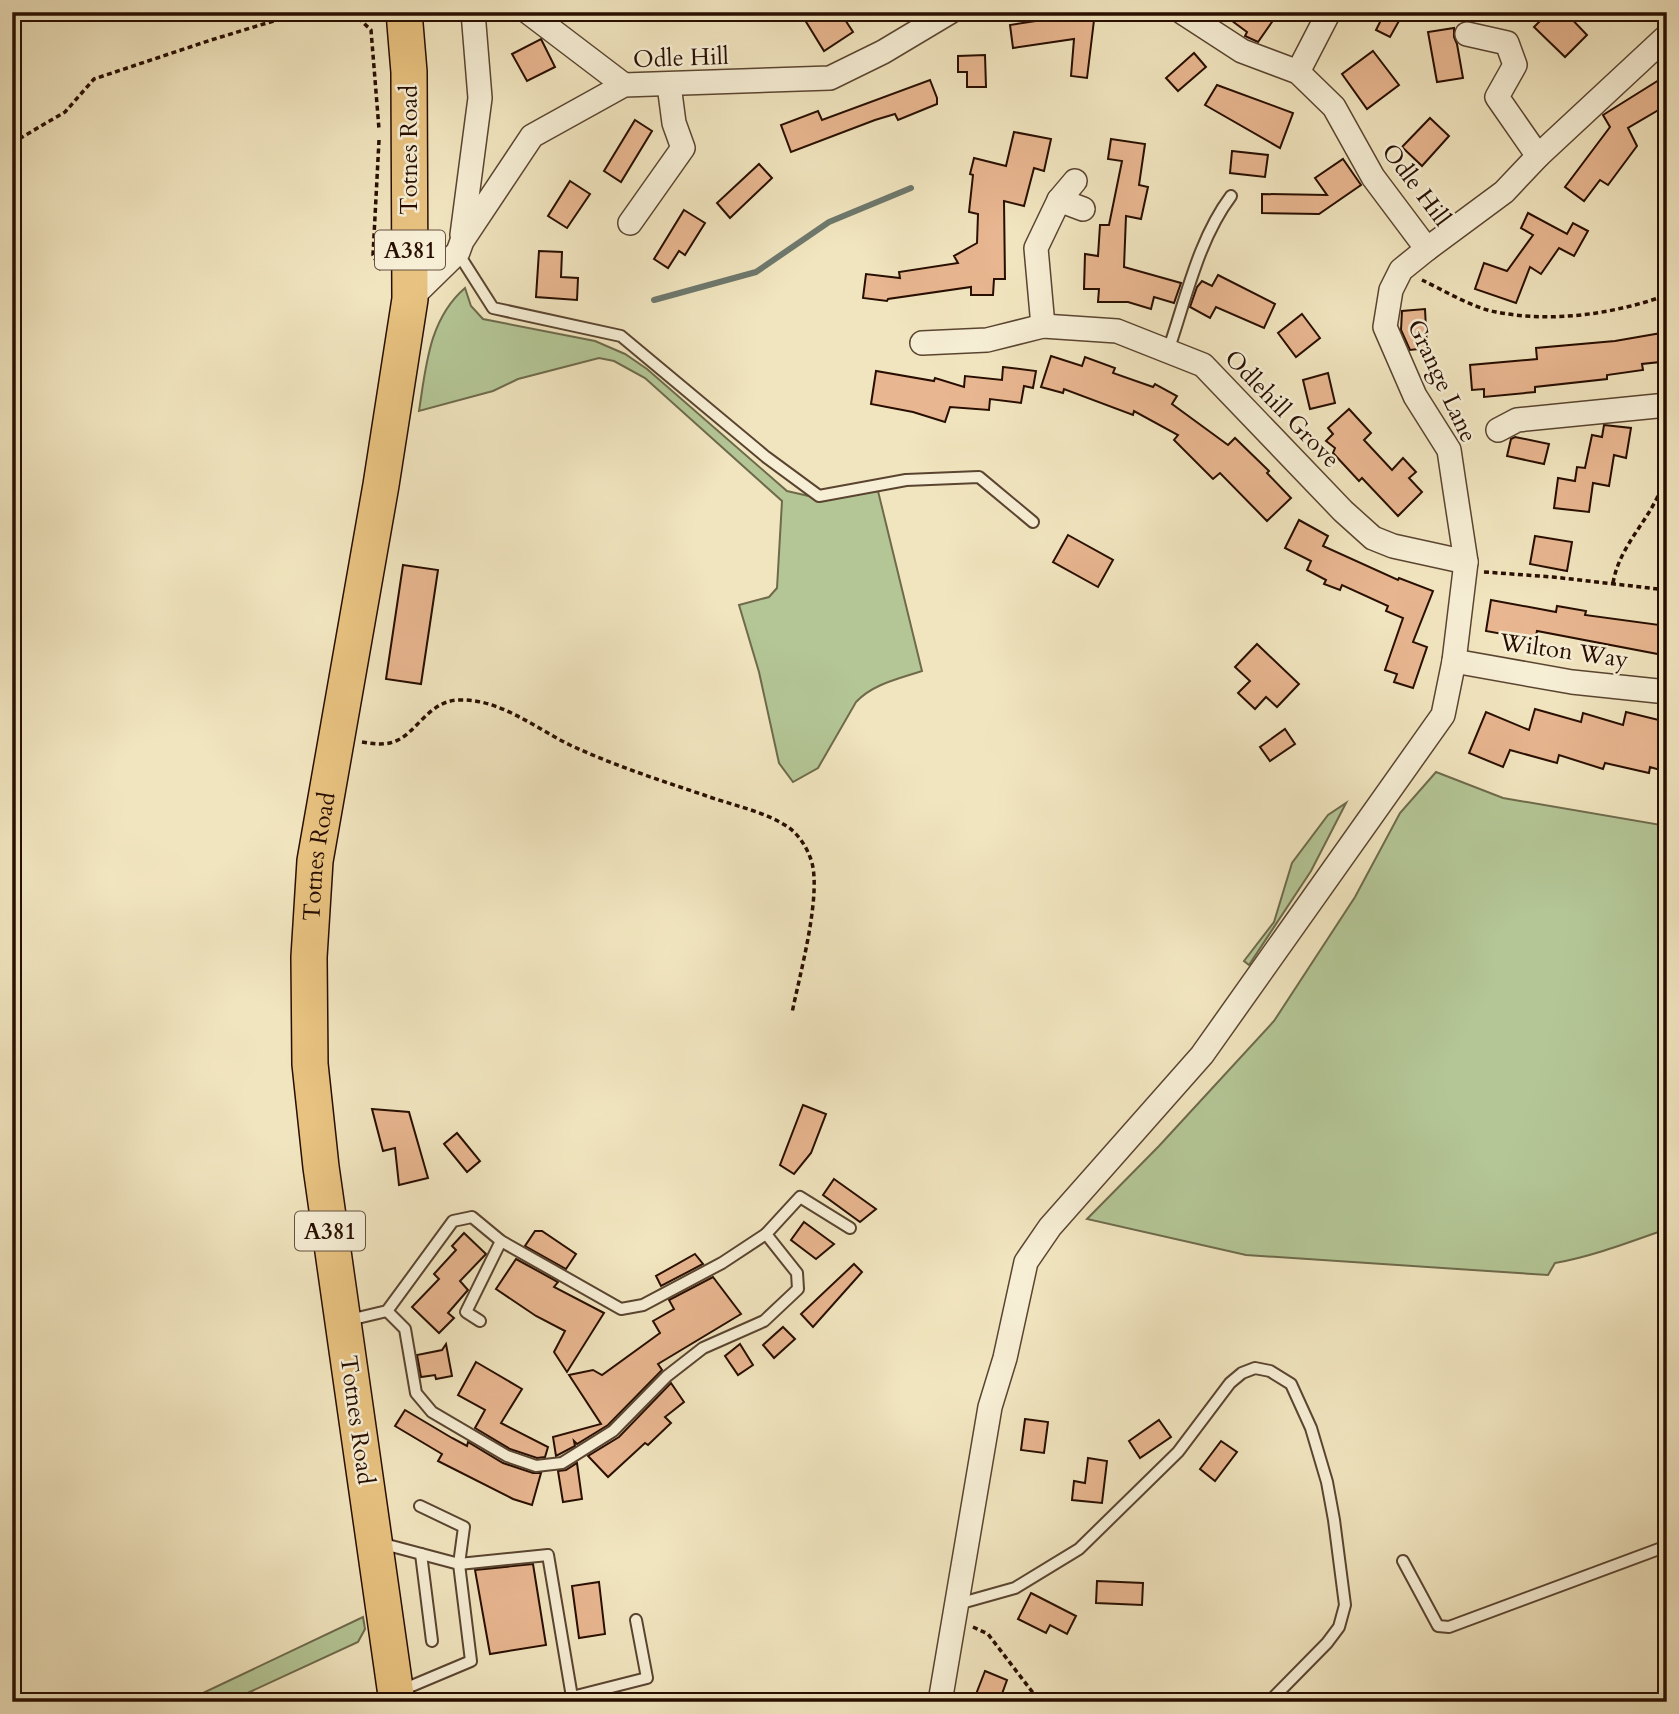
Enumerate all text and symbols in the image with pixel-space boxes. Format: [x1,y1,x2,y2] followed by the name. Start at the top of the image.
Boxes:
[632,40,730,76] street label: Odle Hill
[393,85,426,215] street label: Totnes Road
[1374,137,1458,233] street label: Odle Hill
[375,230,445,270] road number: A381
[1399,314,1485,448] street label: Grange Lane
[1217,343,1347,475] street label: Odlehill Grove
[1497,626,1631,676] street label: Wilton Way
[295,789,343,922] street label: Totnes Road
[295,1212,365,1250] road number: A381
[332,1353,382,1487] street label: Totnes Road

